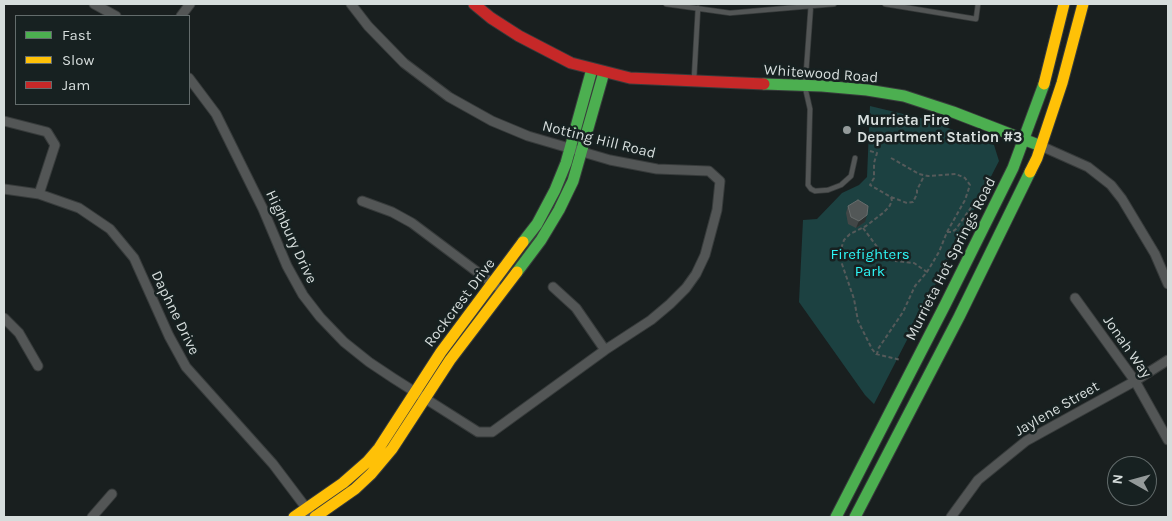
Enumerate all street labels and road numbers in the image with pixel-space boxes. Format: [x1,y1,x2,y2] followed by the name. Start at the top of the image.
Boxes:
[763,61,879,87] street label: Whitewood Road
[540,117,658,163] street label: Notting Hill Road
[902,174,1000,344] street label: Murrieta Hot Springs Road
[262,187,320,287] street label: Highbury Drive
[421,255,499,351] street label: Rockcrest Drive
[147,268,203,358] street label: Daphne Drive
[1099,312,1155,382] street label: Jonah Way
[1011,378,1103,440] street label: Jaylene Street

